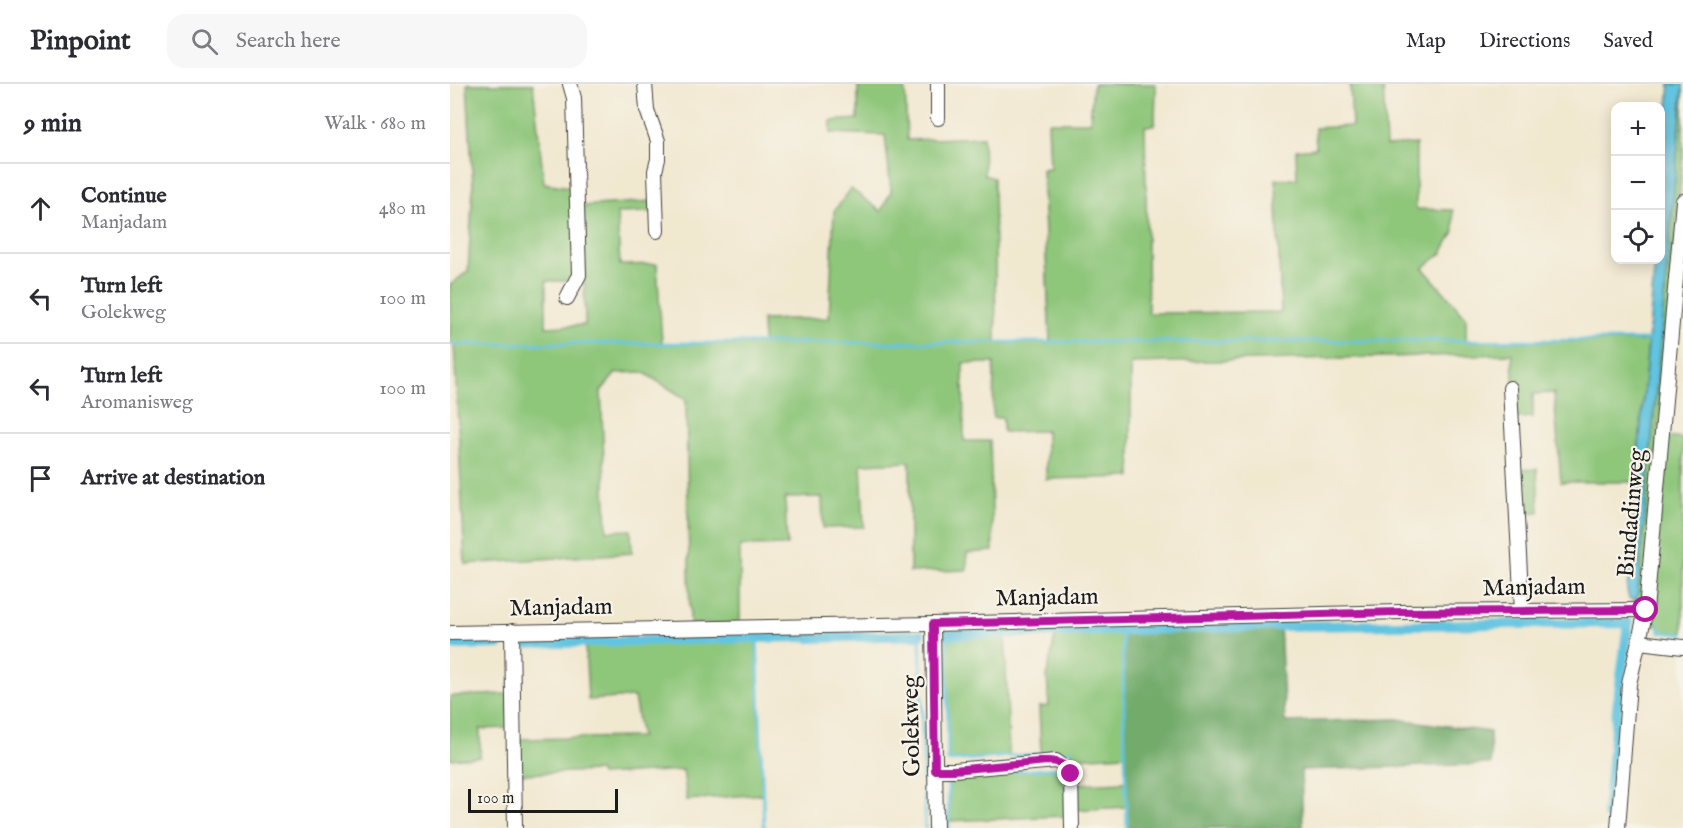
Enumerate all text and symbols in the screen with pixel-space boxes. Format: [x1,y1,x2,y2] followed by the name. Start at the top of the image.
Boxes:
[167,14,587,68] search box
[30,24,131,59] text: Pinpoint
[188,25,221,58] icon: search
[236,27,341,55] text: Search here
[1406,28,1446,55] text: Map
[1479,28,1570,55] text: Directions
[1603,28,1653,55] text: Saved
[1611,102,1665,264] map controls
[1611,102,1665,156] button: +
[24,107,82,140] text: 9 min
[324,111,426,136] text: Walk · 680 m
[1611,156,1665,210] button: −
[81,182,167,210] text: Continue
[24,192,57,225] icon: ahead
[379,196,426,221] text: 480 m
[81,210,167,235] text: Manjadam
[1611,210,1665,264] button: locate
[81,272,163,300] text: Turn left
[24,282,57,315] icon: left
[379,286,426,311] text: 100 m
[81,300,166,325] text: Golekweg
[81,362,163,390] text: Turn left
[24,372,57,405] icon: left
[379,376,426,401] text: 100 m
[81,390,193,415] text: Aromanisweg
[1611,446,1653,579] street label: Bindadinweg
[24,462,57,495] icon: arrive
[81,464,265,492] text: Arrive at destination
[1482,572,1586,604] street label: Manjadam
[995,582,1099,614] street label: Manjadam
[509,592,613,624] street label: Manjadam
[1632,596,1658,622] route start
[896,674,928,777] street label: Golekweg
[1057,760,1083,786] route end
[468,786,618,814] scale bar
[477,789,514,809] text: 100 m

